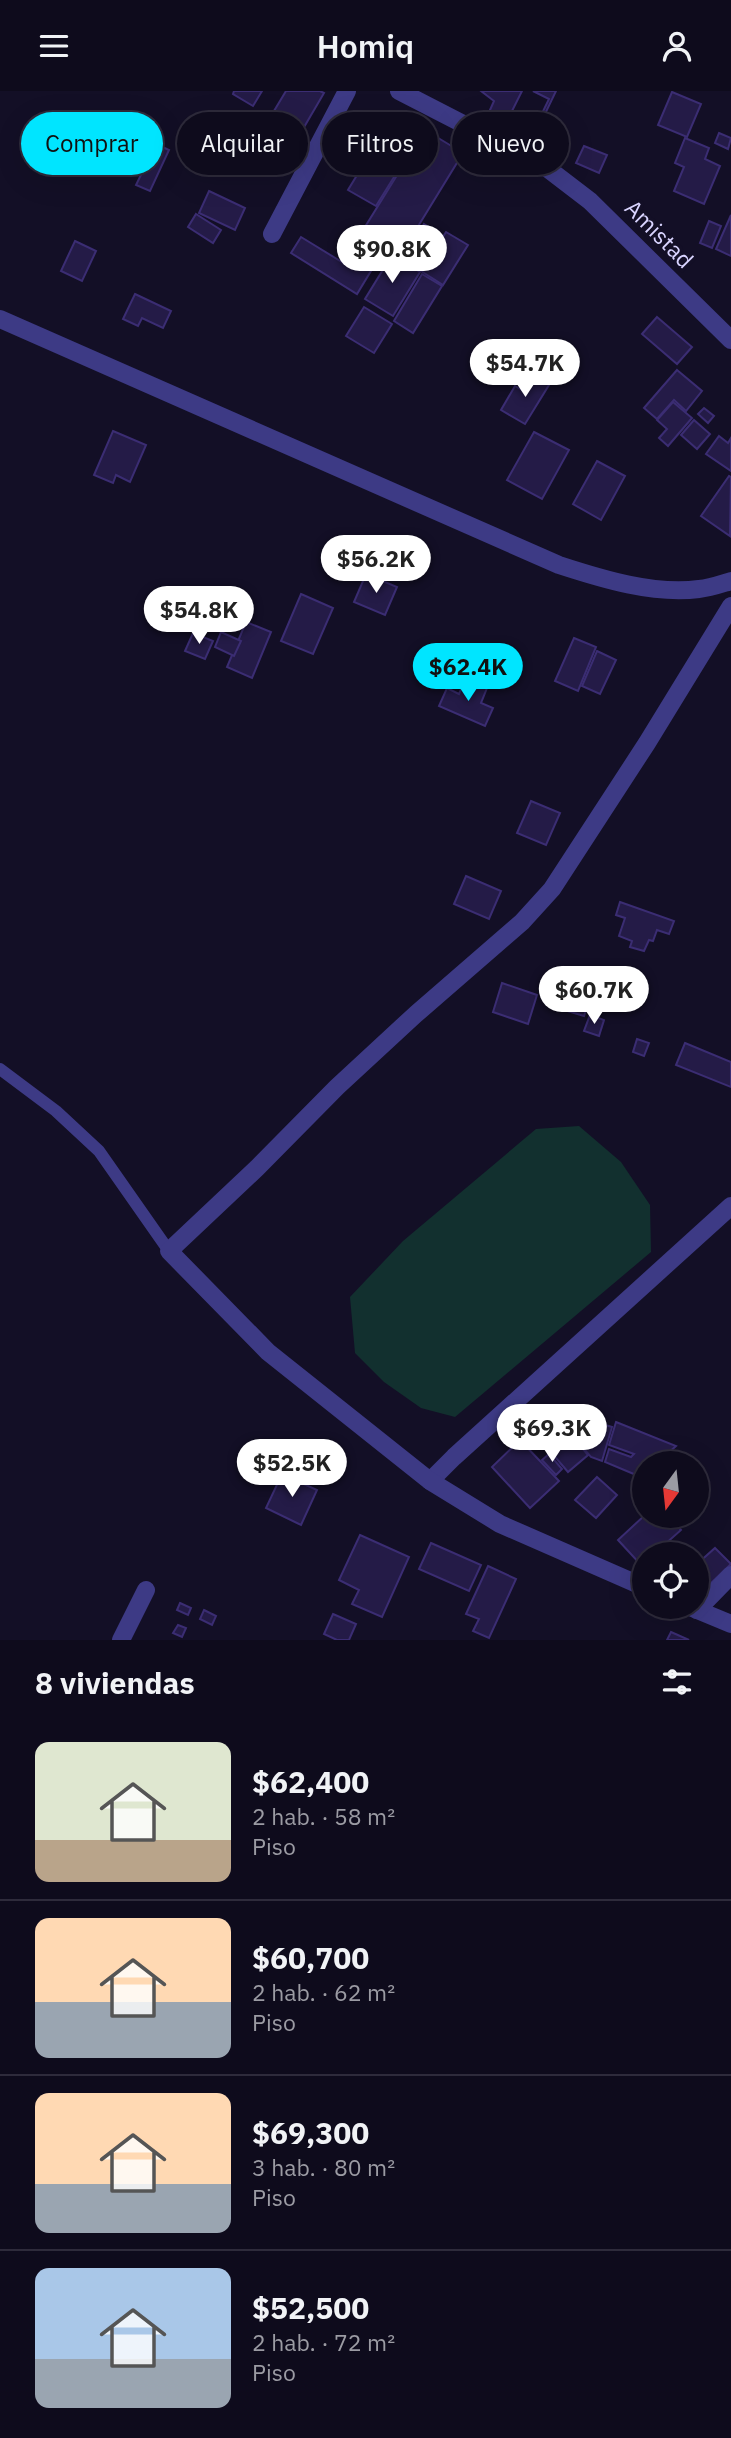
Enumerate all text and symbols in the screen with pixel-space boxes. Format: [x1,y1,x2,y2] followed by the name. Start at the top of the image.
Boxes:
[317,25,414,67] text: Homiq
[35,27,73,65] icon: menu
[658,27,696,65] icon: person
[21,112,163,175] chip: Comprar
[177,112,308,175] chip: Alquilar
[322,112,438,175] chip: Filtros
[452,112,569,175] chip: Nuevo
[619,193,700,274] street label: Amistad
[335,225,449,285] pin: $90.8K
[353,233,431,263] text: $90.8K
[468,339,582,399] pin: $54.7K
[486,347,564,377] text: $54.7K
[319,535,433,595] pin: $56.2K
[337,543,415,573] text: $56.2K
[142,587,256,646] pin: $54.8K
[160,594,238,624] text: $54.8K
[411,643,525,703] pin: $62.4K
[429,651,507,681] text: $62.4K
[537,967,651,1026] pin: $60.7K
[555,974,633,1004] text: $60.7K
[495,1405,609,1464] pin: $69.3K
[513,1412,591,1442] text: $69.3K
[235,1439,349,1499] pin: $52.5K
[253,1447,331,1477] text: $52.5K
[632,1451,709,1528] north arrow
[632,1451,709,1619] map controls
[632,1542,709,1619] button: locate
[35,1663,195,1702] text: 8 viviendas
[658,1663,696,1701] icon: filters
[252,1762,369,1801] text: $62,400
[91,1770,175,1854] icon: home
[252,1801,395,1831] text: 2 hab. · 58 m²
[252,1831,296,1861] text: Piso
[252,1938,369,1977] text: $60,700
[91,1946,175,2030] icon: home
[252,1977,395,2007] text: 2 hab. · 62 m²
[252,2007,296,2037] text: Piso
[252,2113,369,2152] text: $69,300
[91,2121,175,2205] icon: home
[252,2152,395,2182] text: 3 hab. · 80 m²
[252,2182,296,2212] text: Piso
[252,2288,369,2327] text: $52,500
[91,2296,175,2380] icon: home
[252,2327,395,2357] text: 2 hab. · 72 m²
[252,2357,296,2387] text: Piso

